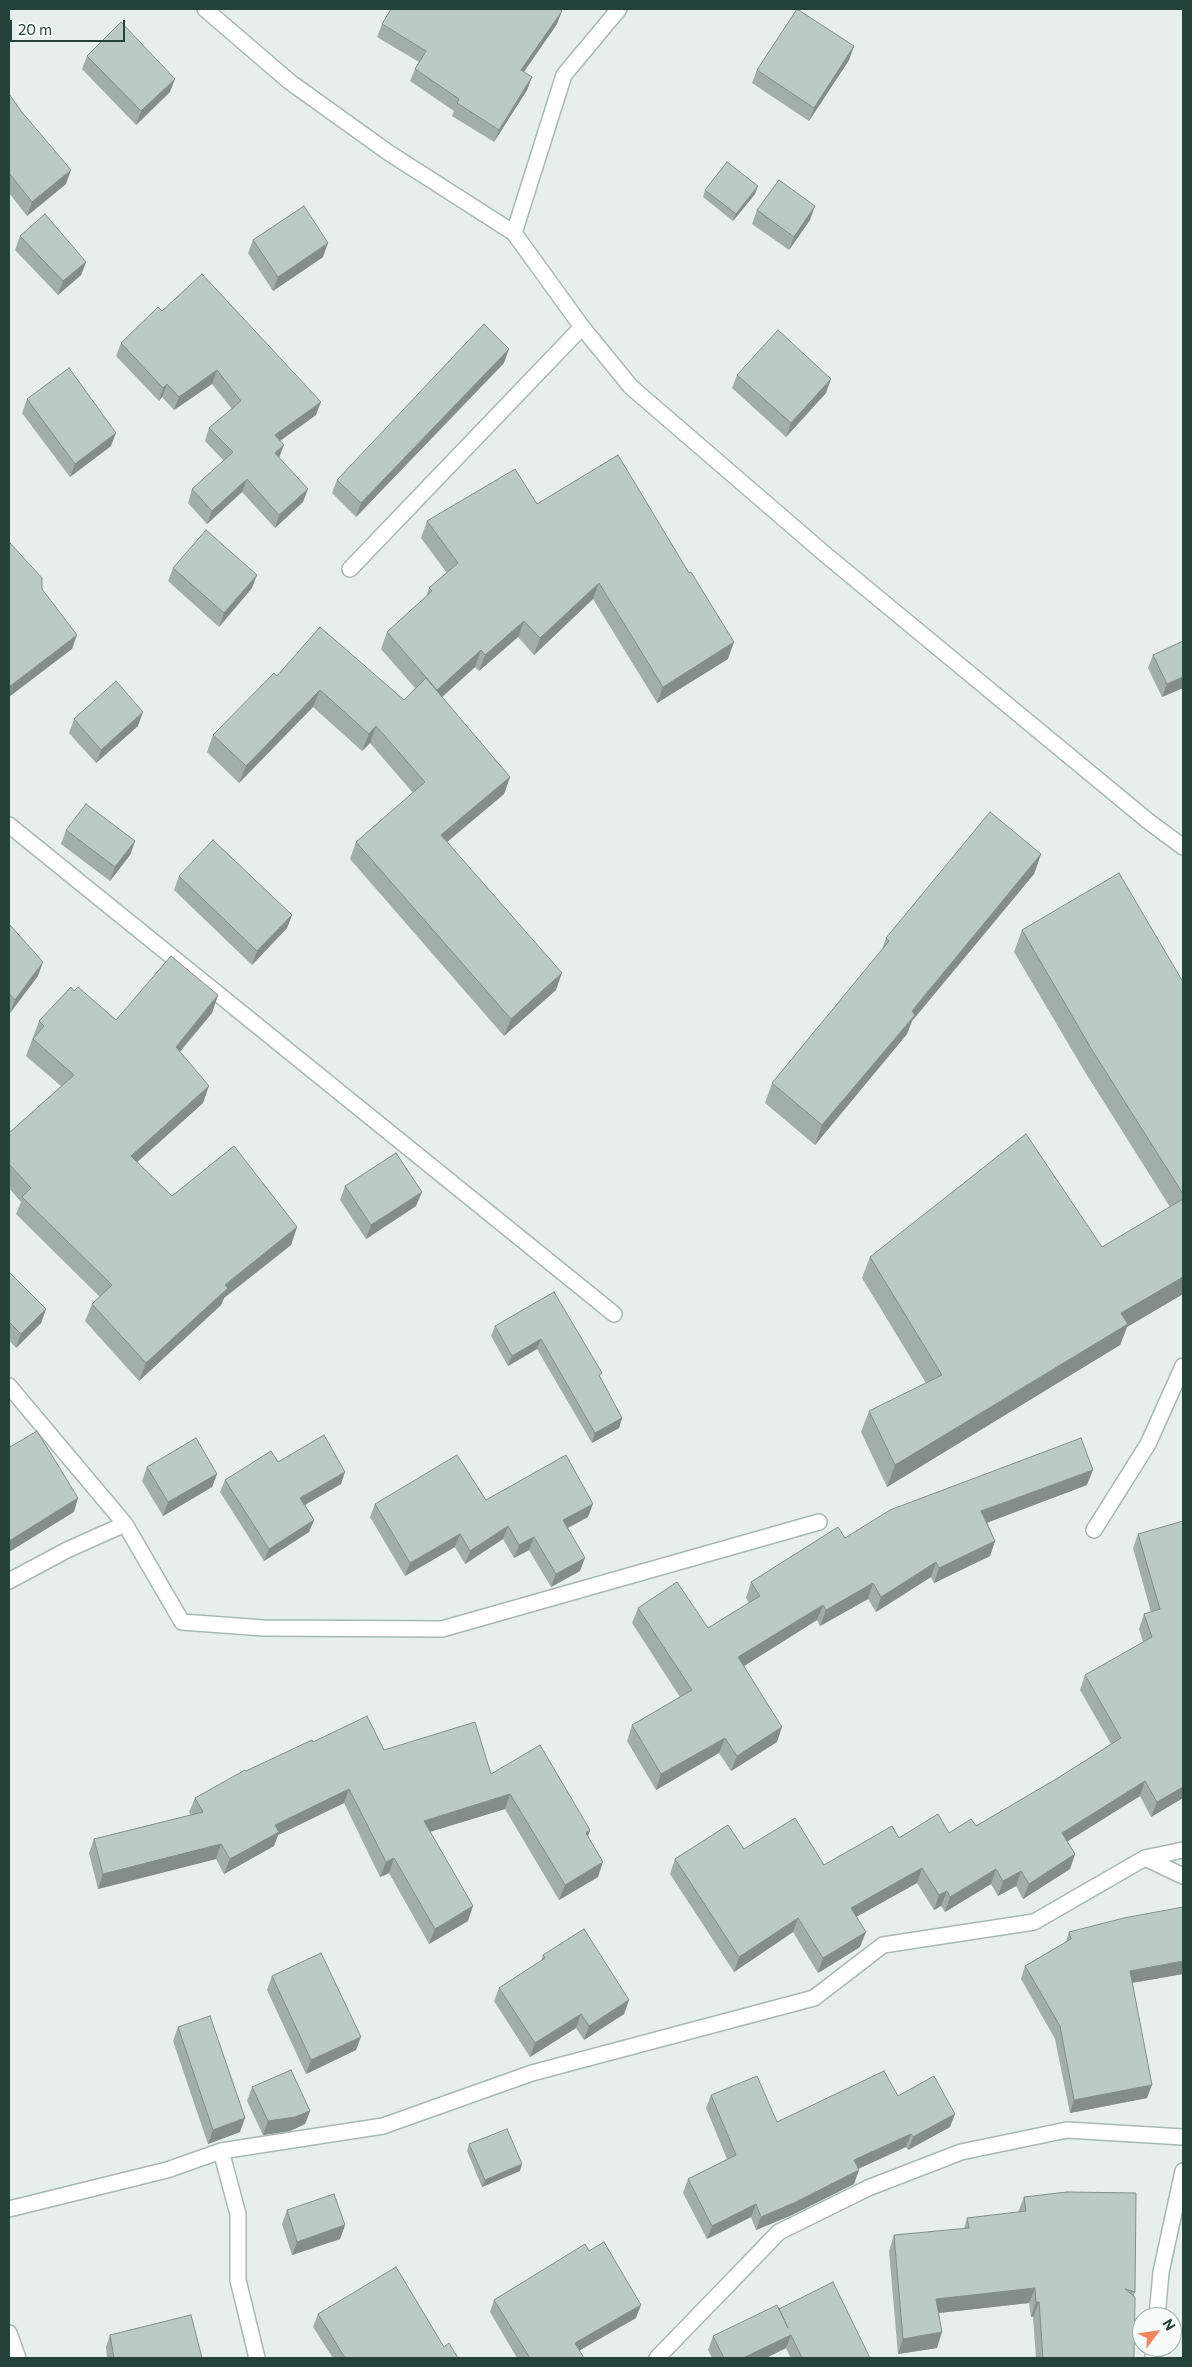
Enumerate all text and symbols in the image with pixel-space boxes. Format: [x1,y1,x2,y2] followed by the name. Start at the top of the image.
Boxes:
[12,10,128,42] scale bar
[18,20,52,38] text: 20 m
[1132,2307,1182,2357] north arrow
[1159,2316,1179,2333] text: N

